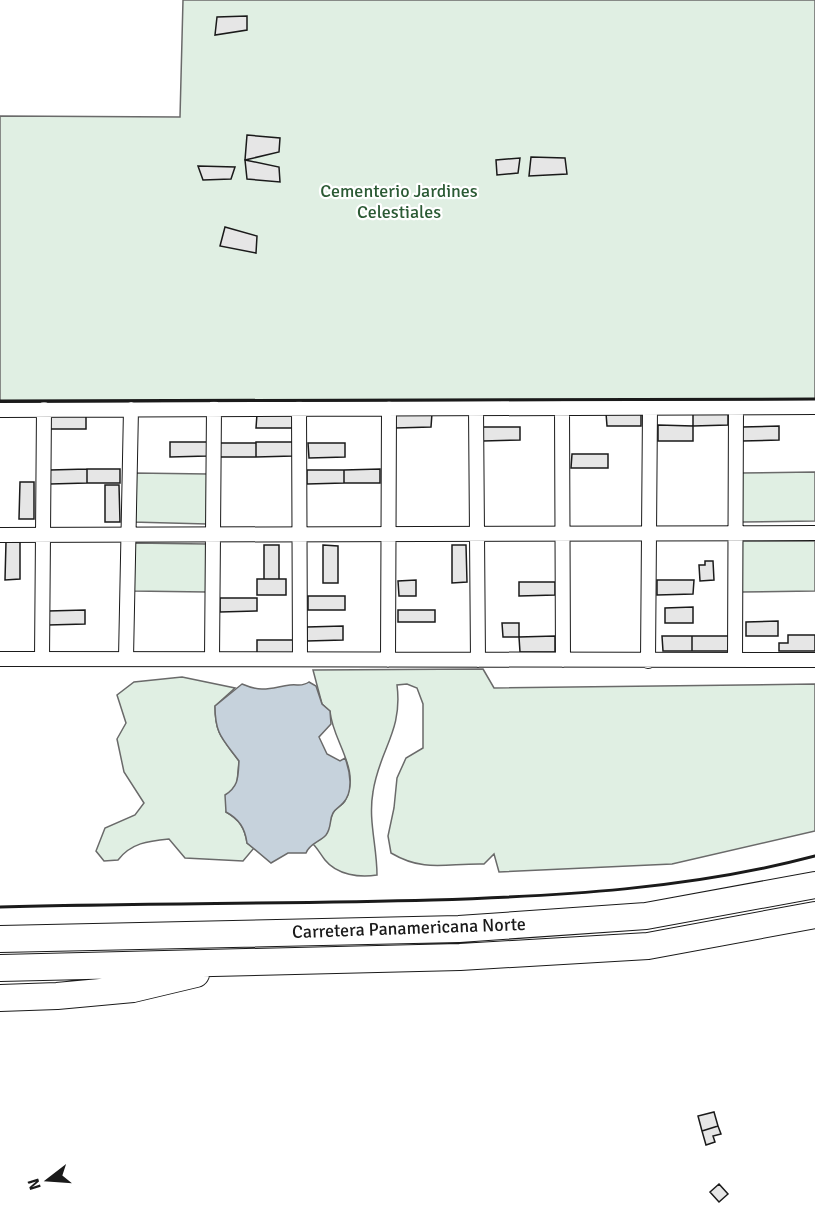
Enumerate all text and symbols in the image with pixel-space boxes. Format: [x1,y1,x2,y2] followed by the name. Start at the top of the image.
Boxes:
[320,180,478,223] park label: Cementerio Jardines Celestiales
[292,913,526,943] street label: Carretera Panamericana Norte
[18,1150,78,1210] north arrow
[23,1176,46,1192] text: N

